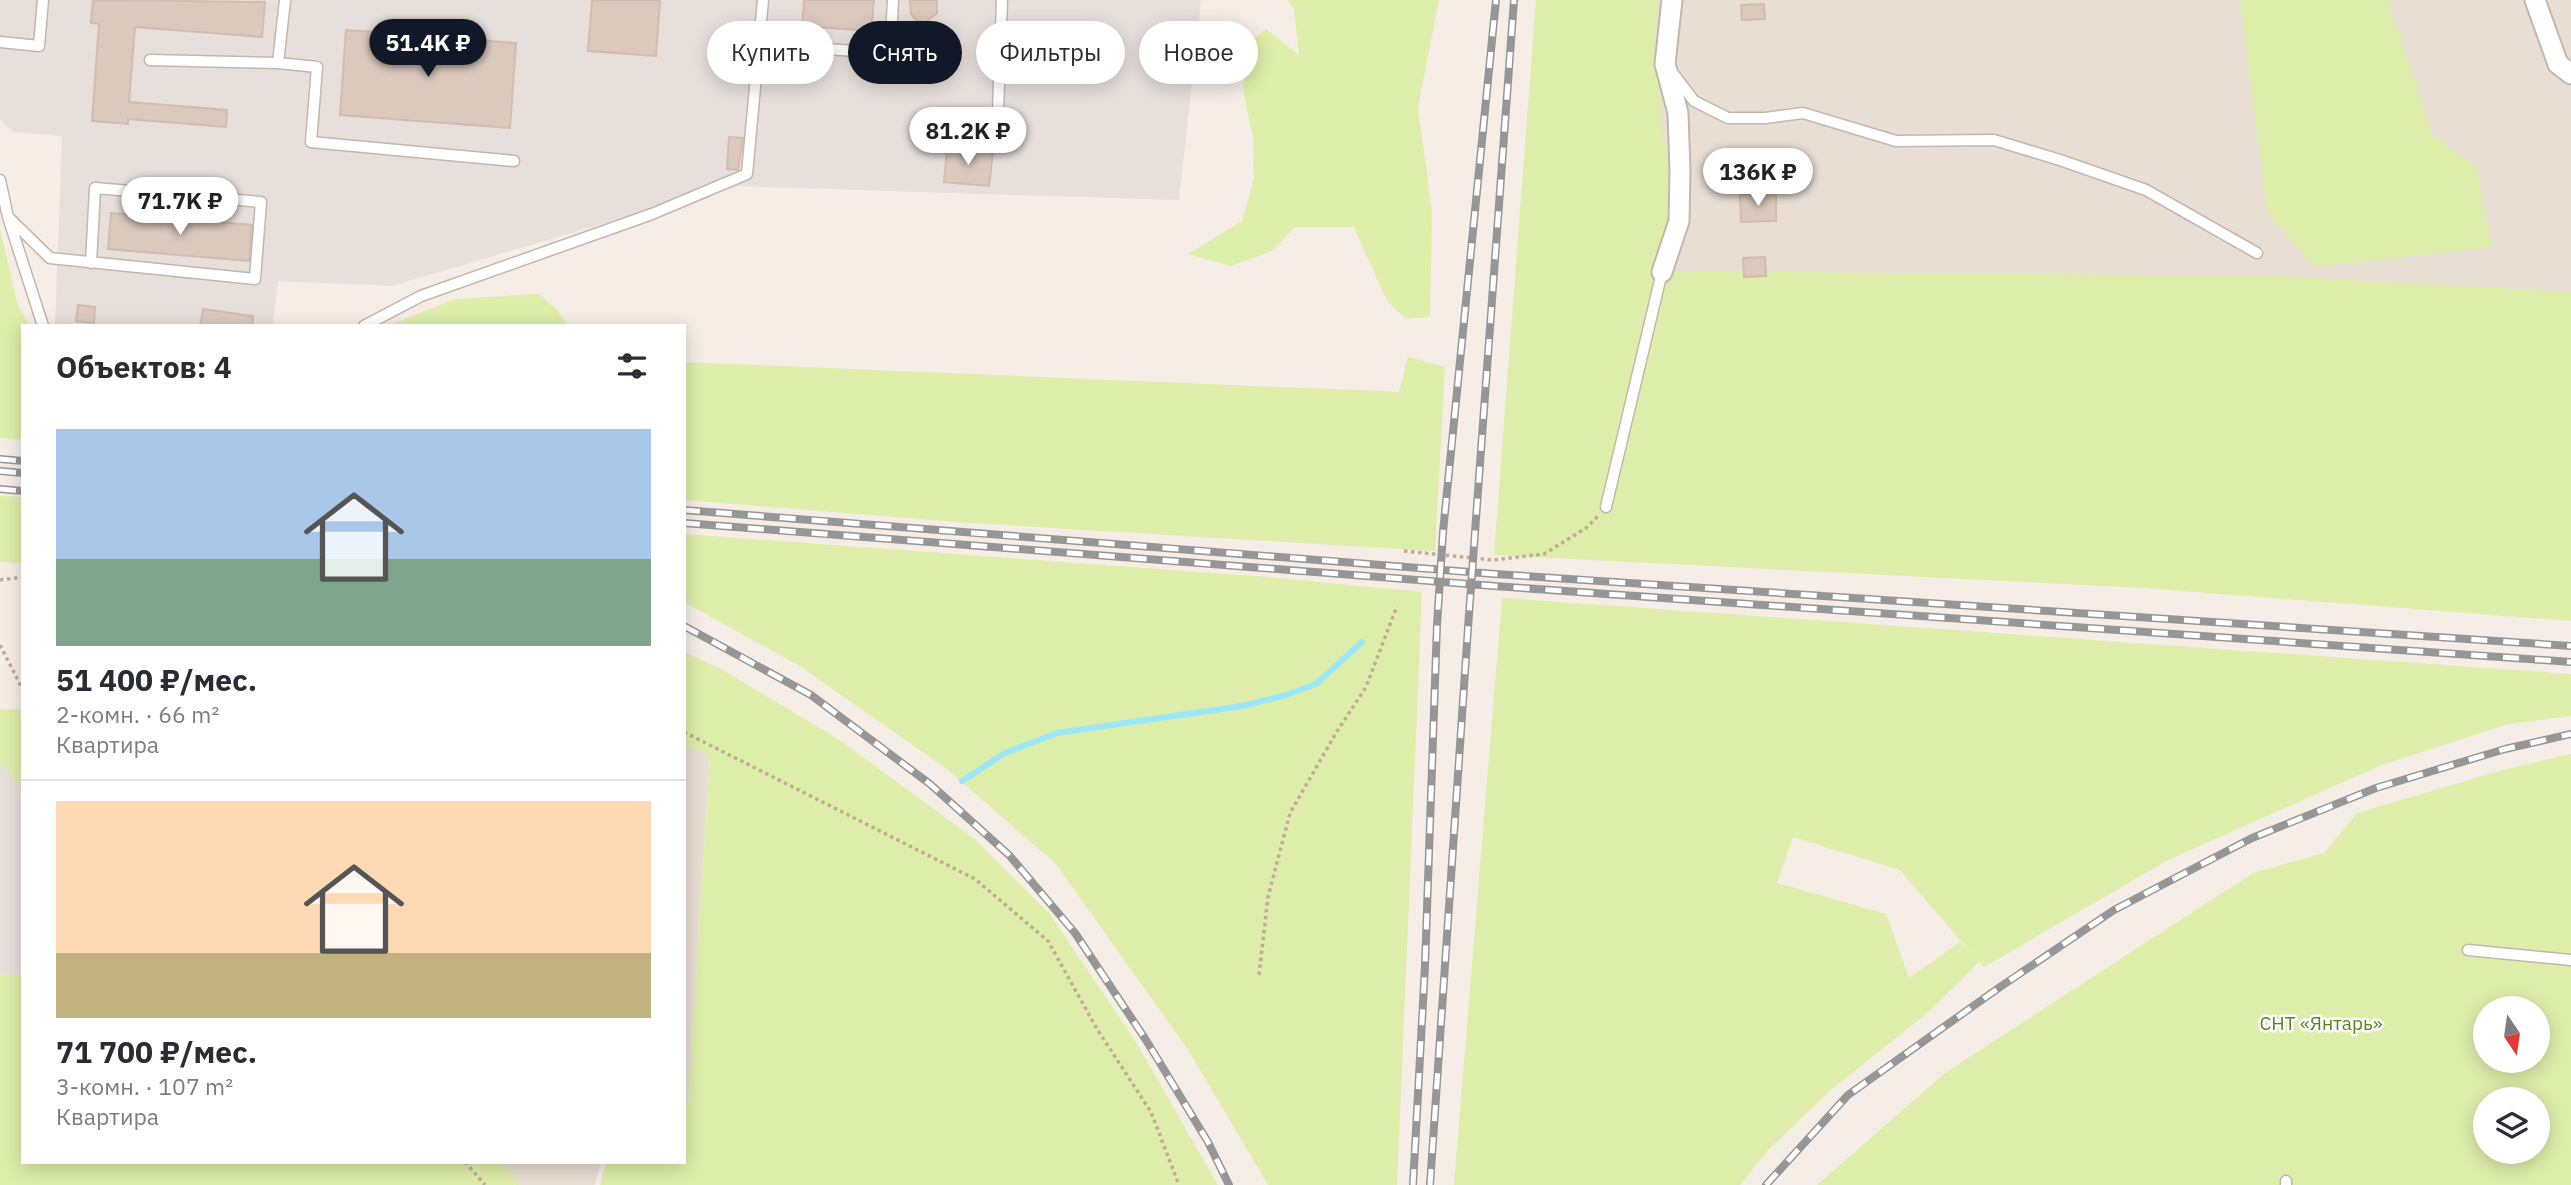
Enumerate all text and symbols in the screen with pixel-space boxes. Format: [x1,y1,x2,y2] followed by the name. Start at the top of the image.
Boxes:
[363,20,493,79] pin: 51.4K ₽
[707,21,834,84] chip: Купить
[848,21,962,84] chip: Снять
[976,21,1125,84] chip: Фильтры
[1139,21,1258,84] chip: Новое
[385,27,471,57] text: 51.4K ₽
[903,108,1033,167] pin: 81.2K ₽
[925,115,1011,145] text: 81.2K ₽
[1701,148,1815,208] pin: 136K ₽
[1719,156,1797,186] text: 136K ₽
[115,177,245,237] pin: 71.7K ₽
[137,185,223,215] text: 71.7K ₽
[56,347,232,386] text: Объектов: 4
[613,347,651,385] icon: filters
[291,474,417,600] icon: home
[56,660,257,699] text: 51 400 ₽/мес.
[56,699,219,729] text: 2-комн. · 66 m²
[56,729,159,759] text: Квартира
[291,846,417,972] icon: home
[2473,996,2550,1073] north arrow
[2473,996,2550,1164] map controls
[2259,1011,2383,1035] park label: СНТ «Янтарь»
[56,1032,257,1071] text: 71 700 ₽/мес.
[56,1071,233,1101] text: 3-комн. · 107 m²
[2473,1087,2550,1164] button: layers
[56,1101,159,1131] text: Квартира

